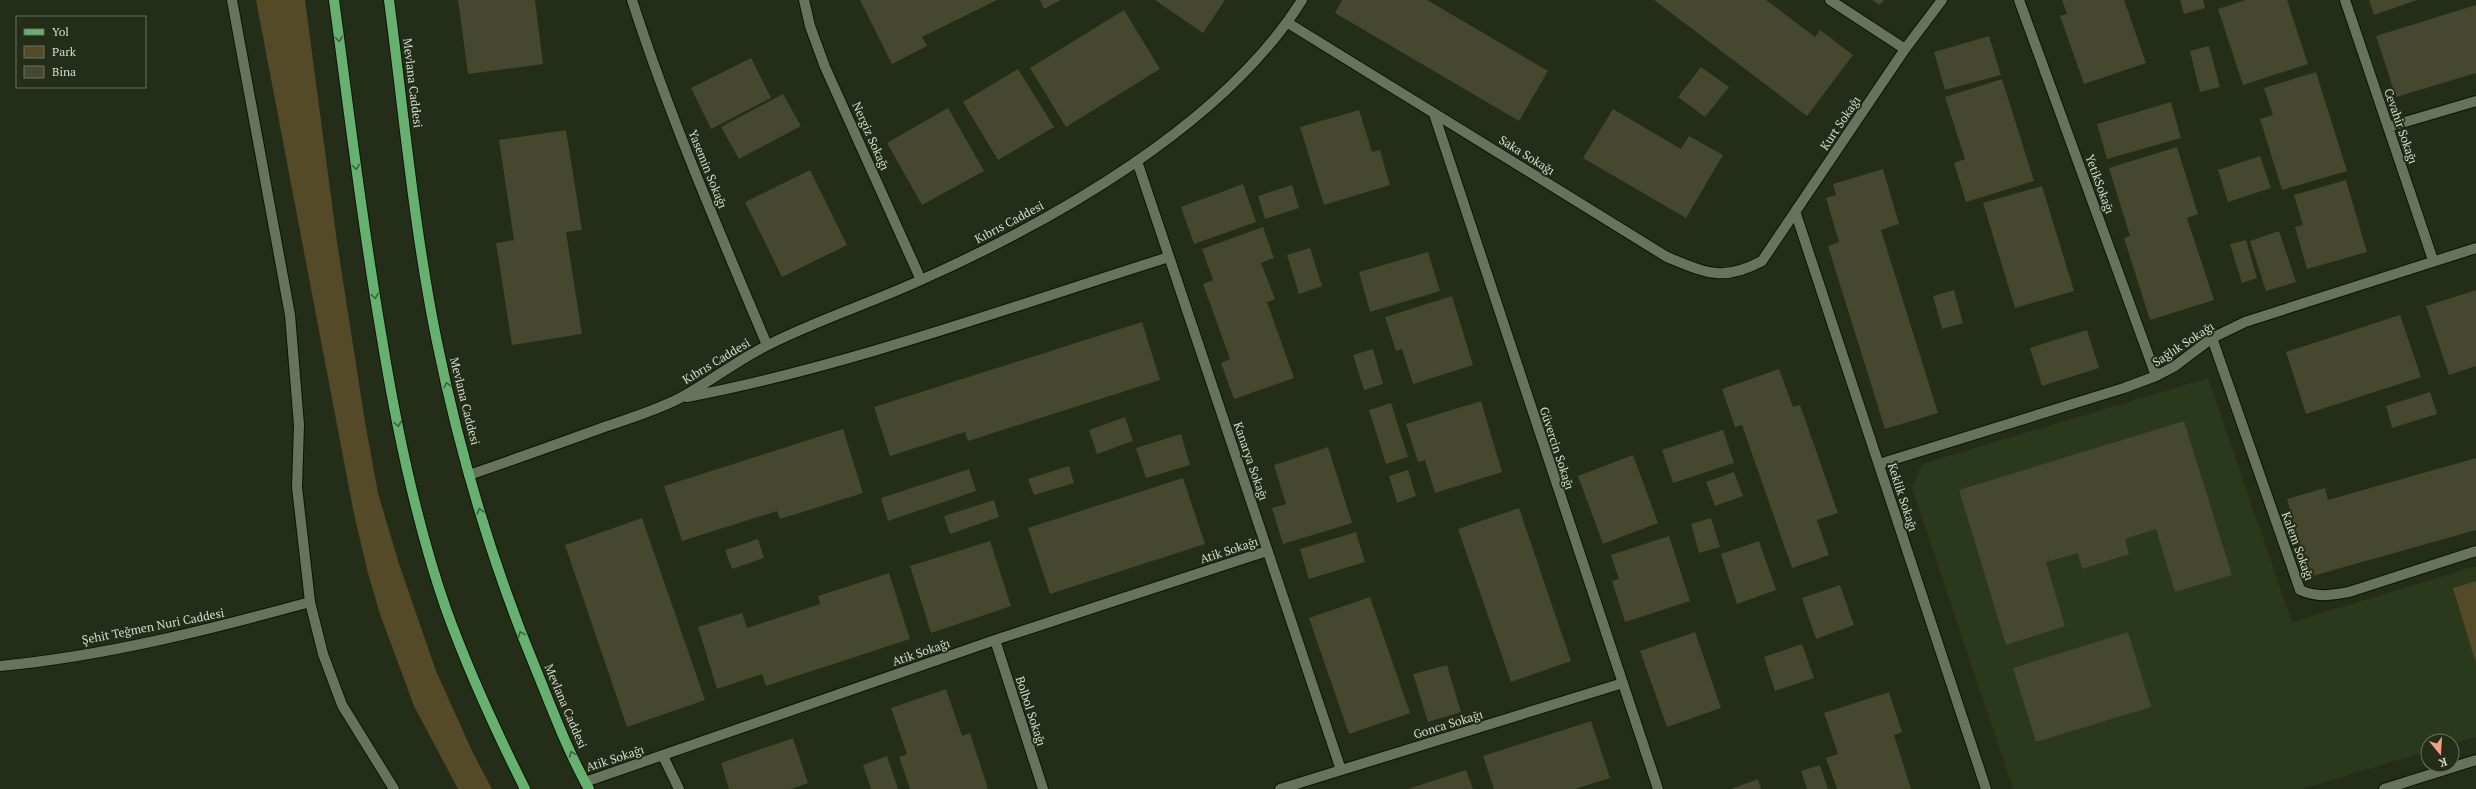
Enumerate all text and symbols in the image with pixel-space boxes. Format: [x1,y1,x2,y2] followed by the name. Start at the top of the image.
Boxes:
[16,16,146,88] legend
[52,24,69,39] text: Yol
[334,36,343,42] one-way arrow
[400,37,426,129] street label: Mevlana Caddesi
[52,44,77,59] text: Park
[52,64,76,79] text: Bina
[2381,86,2421,166] street label: Cevahir Sokağı
[1816,93,1864,153] street label: Kurt Sokağı
[849,99,893,173] street label: Nergiz Sokağı
[685,128,731,211] street label: Yasemin Sokağı
[1496,132,1558,178] street label: Saka Sokağı
[2082,152,2118,216] street label: YetikSokağı
[351,164,360,171] one-way arrow
[972,197,1046,247] street label: Kıbrıs Caddesi
[370,293,378,299] one-way arrow
[2149,318,2217,369] street label: Sağlık Sokağı
[679,335,753,387] street label: Kıbrıs Caddesi
[447,355,483,447] street label: Mevlana Caddesi
[444,382,452,388] one-way arrow
[1537,405,1578,492] street label: Güvercin Sokağı
[1231,420,1272,503] street label: Kanarya Sokağı
[393,421,401,427] one-way arrow
[1885,461,1921,533] street label: Keklik Sokağı
[476,508,485,515] one-way arrow
[2279,510,2317,583] street label: Kalem Sokağı
[1198,533,1260,566] street label: Atik Sokağı
[81,605,226,647] street label: Şehit Teğmen Nuri Caddesi
[518,631,526,638] one-way arrow
[890,635,952,669] street label: Atik Sokağı
[542,662,591,751] street label: Mevlana Caddesi
[1013,674,1049,748] street label: Bolbol Sokağı
[1411,706,1485,742] street label: Gonca Sokağı
[2420,733,2460,773] north arrow
[584,741,646,774] street label: Atik Sokağı
[569,750,577,758] one-way arrow
[2437,755,2449,770] text: K

